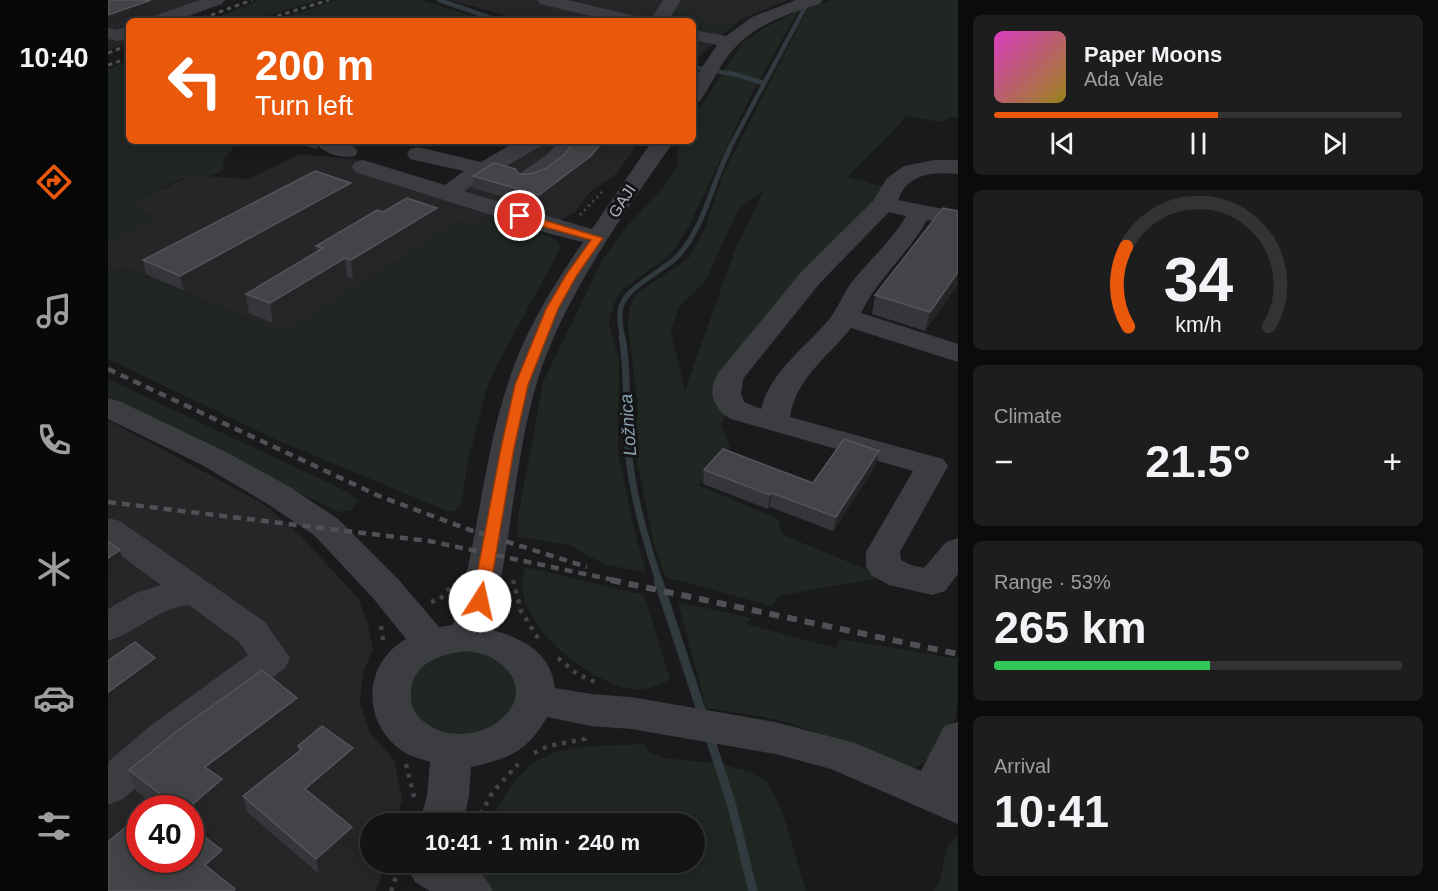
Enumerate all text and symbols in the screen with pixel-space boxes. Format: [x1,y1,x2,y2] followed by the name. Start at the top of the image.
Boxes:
[156,42,234,120] icon: left
[255,42,374,89] text: 200 m
[1084,42,1222,67] text: Paper Moons
[19,43,89,73] text: 10:40
[1084,68,1164,90] text: Ada Vale
[255,91,353,121] text: Turn left
[1046,127,1079,160] icon: previous
[1182,127,1215,160] icon: pause
[1318,127,1351,160] icon: next
[33,161,75,203] icon: directions
[605,181,639,221] street label: GAJI
[494,190,545,241] pin
[503,199,536,232] icon: arrive
[1163,245,1233,314] text: 34
[33,290,75,332] icon: music
[1175,314,1221,338] text: km/h
[616,393,640,457] water label: Ložnica
[994,405,1062,427] text: Climate
[33,419,75,461] icon: phone
[1145,436,1251,487] text: 21.5°
[994,443,1013,480] text: −
[1383,443,1402,480] text: +
[33,548,75,590] icon: climate
[448,569,512,633] position arrow
[994,571,1111,593] text: Range · 53%
[994,602,1147,653] text: 265 km
[33,677,75,719] icon: car
[994,755,1051,777] text: Arrival
[994,786,1109,837] text: 10:41
[126,795,204,873] speed limit sign: 40
[33,805,75,847] icon: filters
[425,830,640,855] text: 10:41 · 1 min · 240 m

